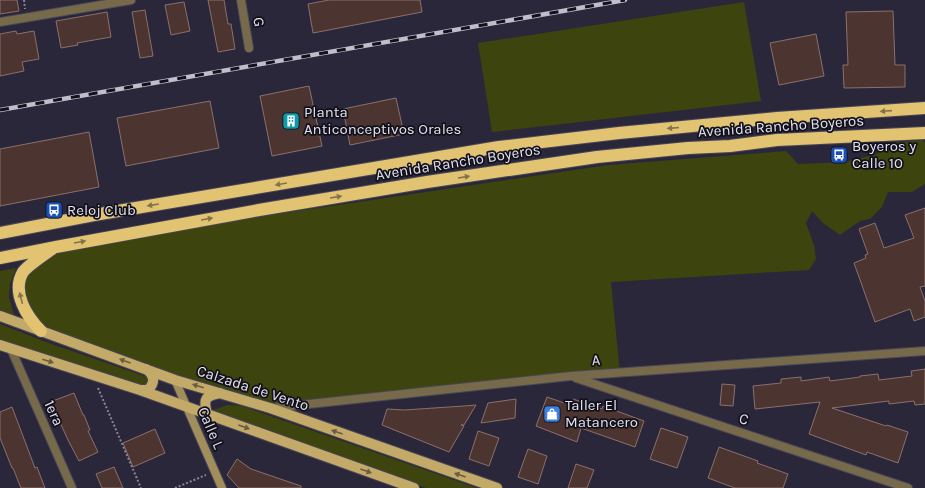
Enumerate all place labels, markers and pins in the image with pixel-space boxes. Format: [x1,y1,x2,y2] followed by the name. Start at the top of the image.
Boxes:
[304,103,461,138] place label: Planta Anticonceptivos Orales
[281,111,301,131] building icon: Planta Anticonceptivos Orales
[852,137,916,172] place label: Boyeros y Calle 10
[829,145,849,165] bus stop icon: Boyeros y Calle 10
[44,200,64,220] bus stop icon: Reloj Club
[67,201,136,219] place label: Reloj Club
[565,396,638,431] place label: Taller El Matancero
[542,404,562,424] shop icon: Taller El Matancero

